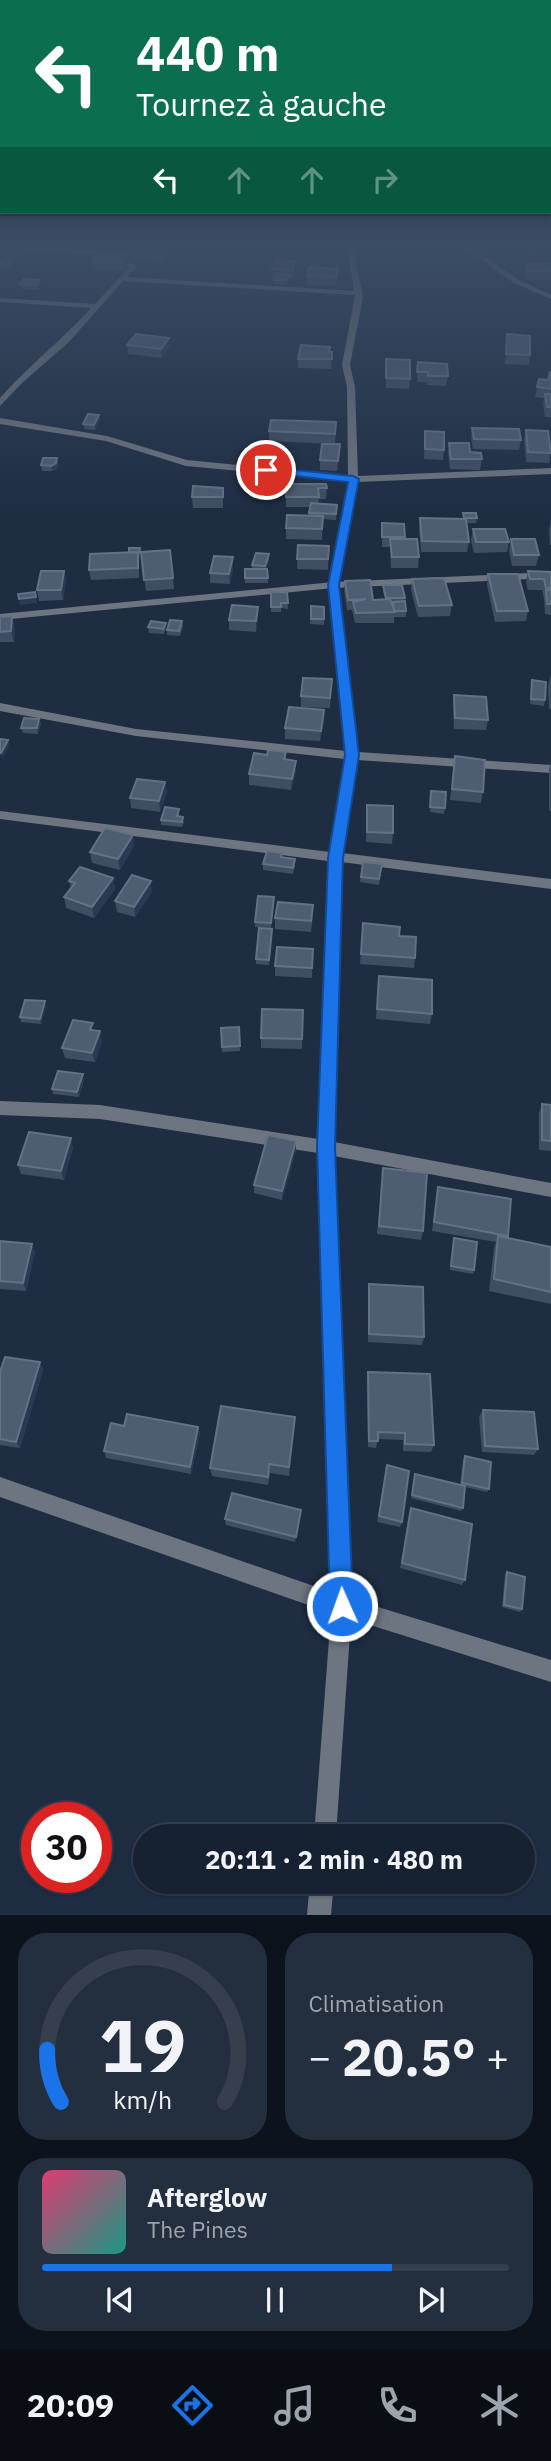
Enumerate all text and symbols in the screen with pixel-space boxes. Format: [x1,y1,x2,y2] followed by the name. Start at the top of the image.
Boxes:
[136,21,280,84] text: 440 m
[21,28,112,119] icon: left
[136,83,387,125] text: Tournez à gauche
[147,161,185,199] icon: left
[220,161,258,199] icon: ahead
[293,161,331,199] icon: ahead
[366,161,404,199] icon: right
[236,440,296,500] pin
[247,451,285,489] icon: arrive
[305,1569,379,1643] position arrow
[21,1802,112,1893] speed limit sign: 30
[205,1842,463,1876] text: 20:11 · 2 min · 480 m
[309,1988,444,2018] text: Climatisation
[99,1998,186,2093] text: 19
[342,2023,476,2090] text: 20.5°
[309,2032,331,2081] text: −
[486,2032,509,2081] text: +
[113,2083,172,2116] text: km/h
[147,2180,267,2214] text: Afterglow
[147,2214,248,2244] text: The Pines
[101,2281,139,2319] icon: previous
[256,2281,294,2319] icon: pause
[412,2281,450,2319] icon: next
[168,2381,217,2430] icon: directions
[270,2381,319,2430] icon: music
[373,2381,422,2430] icon: phone
[475,2381,524,2430] icon: climate
[27,2384,114,2426] text: 20:09

